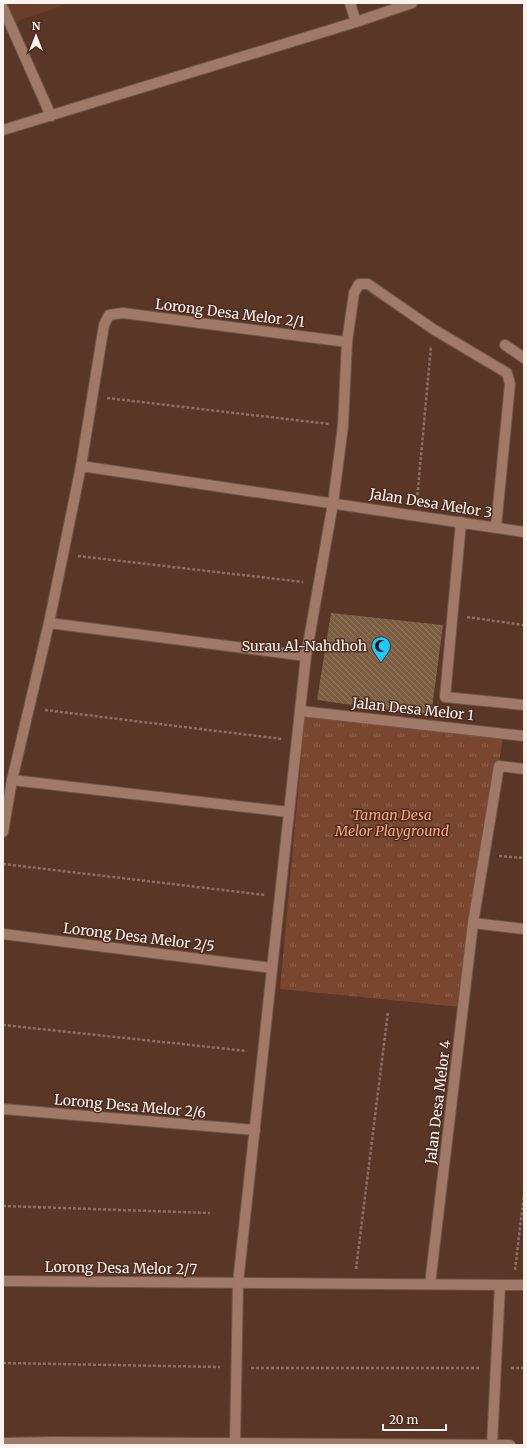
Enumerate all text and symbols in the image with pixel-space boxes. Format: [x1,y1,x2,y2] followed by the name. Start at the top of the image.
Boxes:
[16,16,56,56] north arrow
[32,19,41,33] text: N
[154,295,306,331] street label: Lorong Desa Melor 2/1
[367,484,494,522] street label: Jalan Desa Melor 3
[370,635,392,663] mosque icon: Surau Al-Nahdhoh
[242,637,367,655] place label: Surau Al-Nahdhoh
[350,694,475,724] street label: Jalan Desa Melor 1
[334,806,449,840] park label: Taman Desa Melor Playground
[62,919,216,955] street label: Lorong Desa Melor 2/5
[421,1039,455,1166] street label: Jalan Desa Melor 4
[53,1090,207,1122] street label: Lorong Desa Melor 2/6
[45,1258,197,1278] street label: Lorong Desa Melor 2/7
[383,1406,446,1432] scale bar
[389,1412,418,1427] text: 20 m

